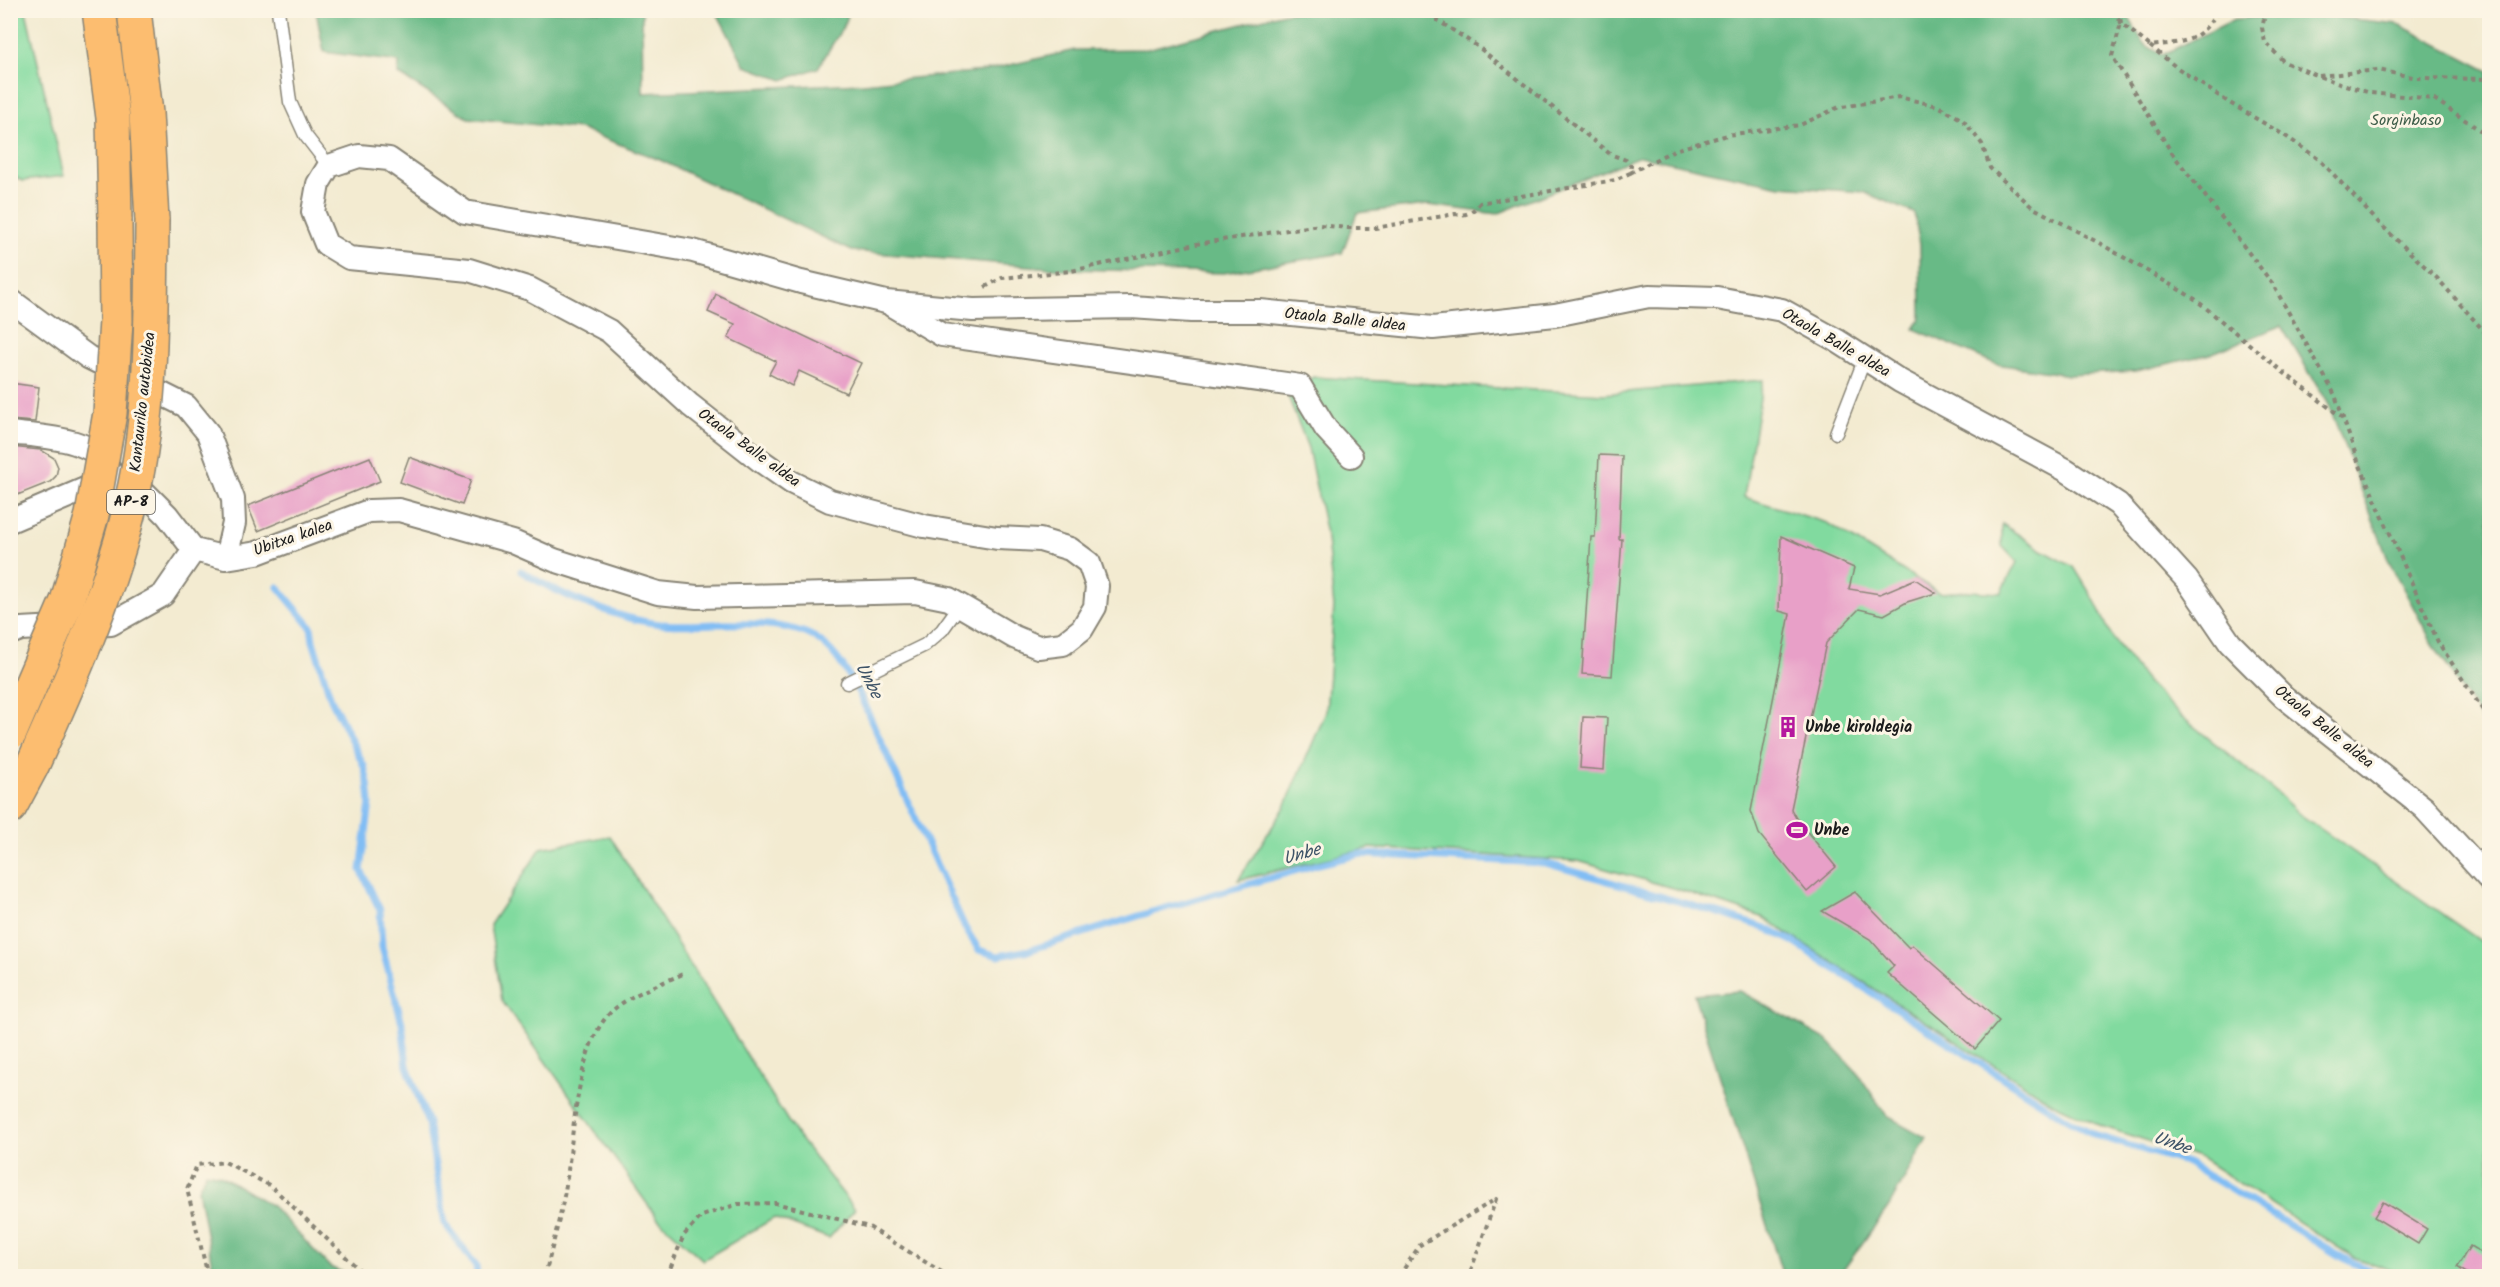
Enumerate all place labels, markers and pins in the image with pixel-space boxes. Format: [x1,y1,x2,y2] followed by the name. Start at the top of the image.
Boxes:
[1776,715,1800,739] building icon: Unbe kiroldegia
[1805,715,1912,740] place label: Unbe kiroldegia
[1785,818,1809,842] sports icon: Unbe
[1814,818,1849,843] place label: Unbe

